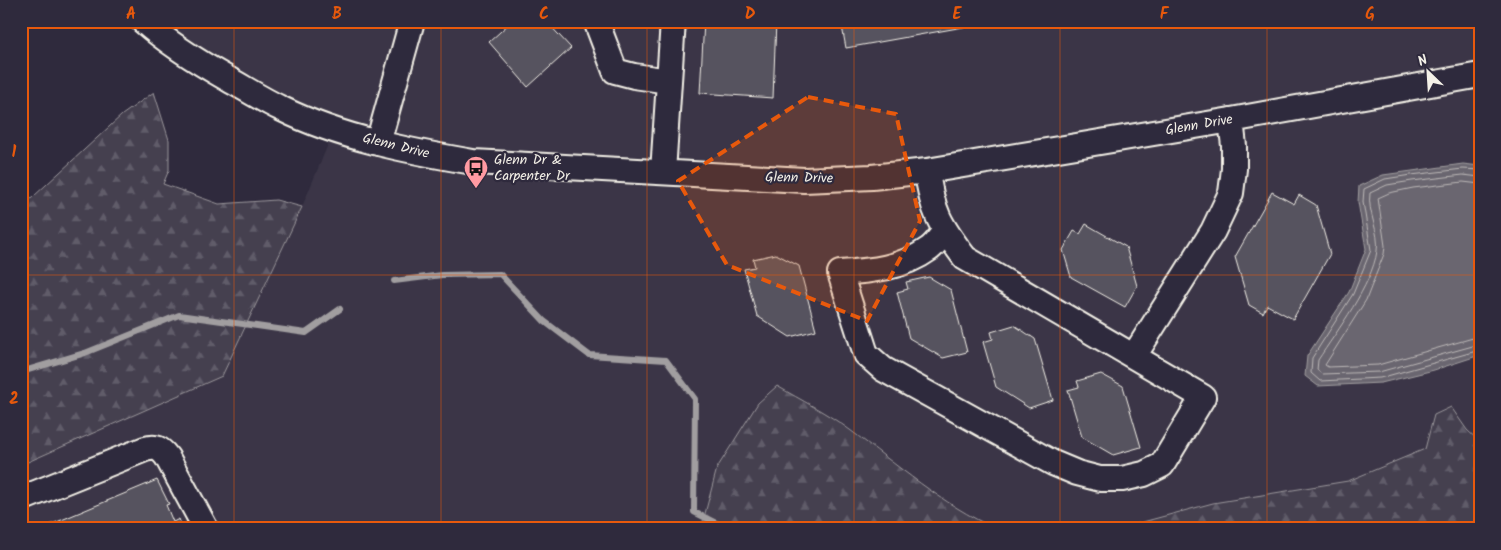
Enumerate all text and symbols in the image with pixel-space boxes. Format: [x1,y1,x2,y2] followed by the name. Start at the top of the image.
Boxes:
[126,2,136,27] text: A
[332,2,342,27] text: B
[539,2,549,27] text: C
[745,2,756,27] text: D
[953,2,963,27] text: E
[1160,2,1170,27] text: F
[1365,2,1375,27] text: G
[1404,48,1454,98] north arrow
[1414,49,1432,73] text: N
[1164,108,1235,142] street label: Glenn Drive
[360,127,432,165] street label: Glenn Drive
[12,140,17,165] text: 1
[494,149,571,187] place label: Glenn Dr & Carpenter Dr
[463,155,489,189] bus stop icon: Glenn Dr & Carpenter Dr
[765,166,834,190] street label: Glenn Drive
[9,387,19,412] text: 2

